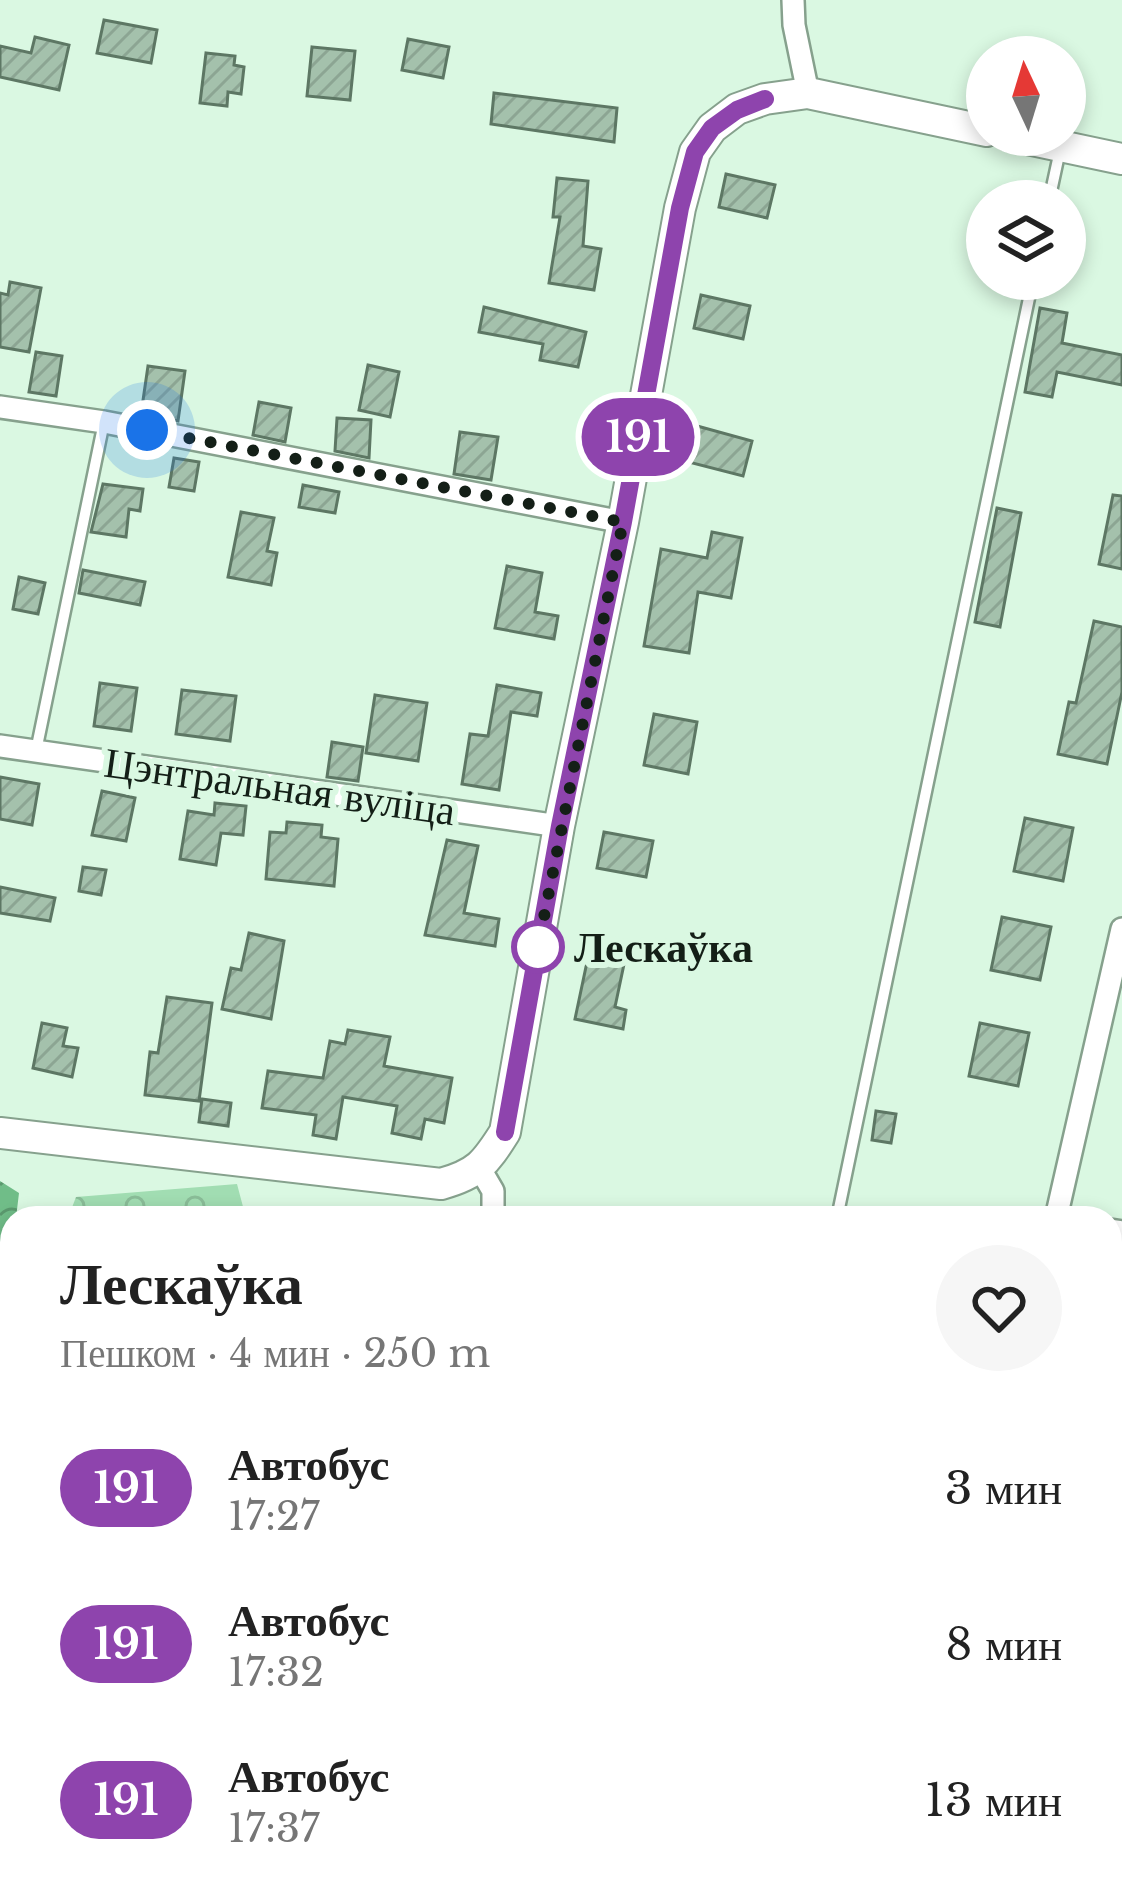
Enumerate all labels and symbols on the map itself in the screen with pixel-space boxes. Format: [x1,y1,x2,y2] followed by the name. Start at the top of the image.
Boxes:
[966,36,1086,156] north arrow
[569,398,707,476] line badge: 191
[117,400,177,460] your location
[101,736,459,836] street label: Цэнтральная вуліца
[574,921,753,973] place label: Лескаўка
[513,922,563,972] marker: Лескаўка

